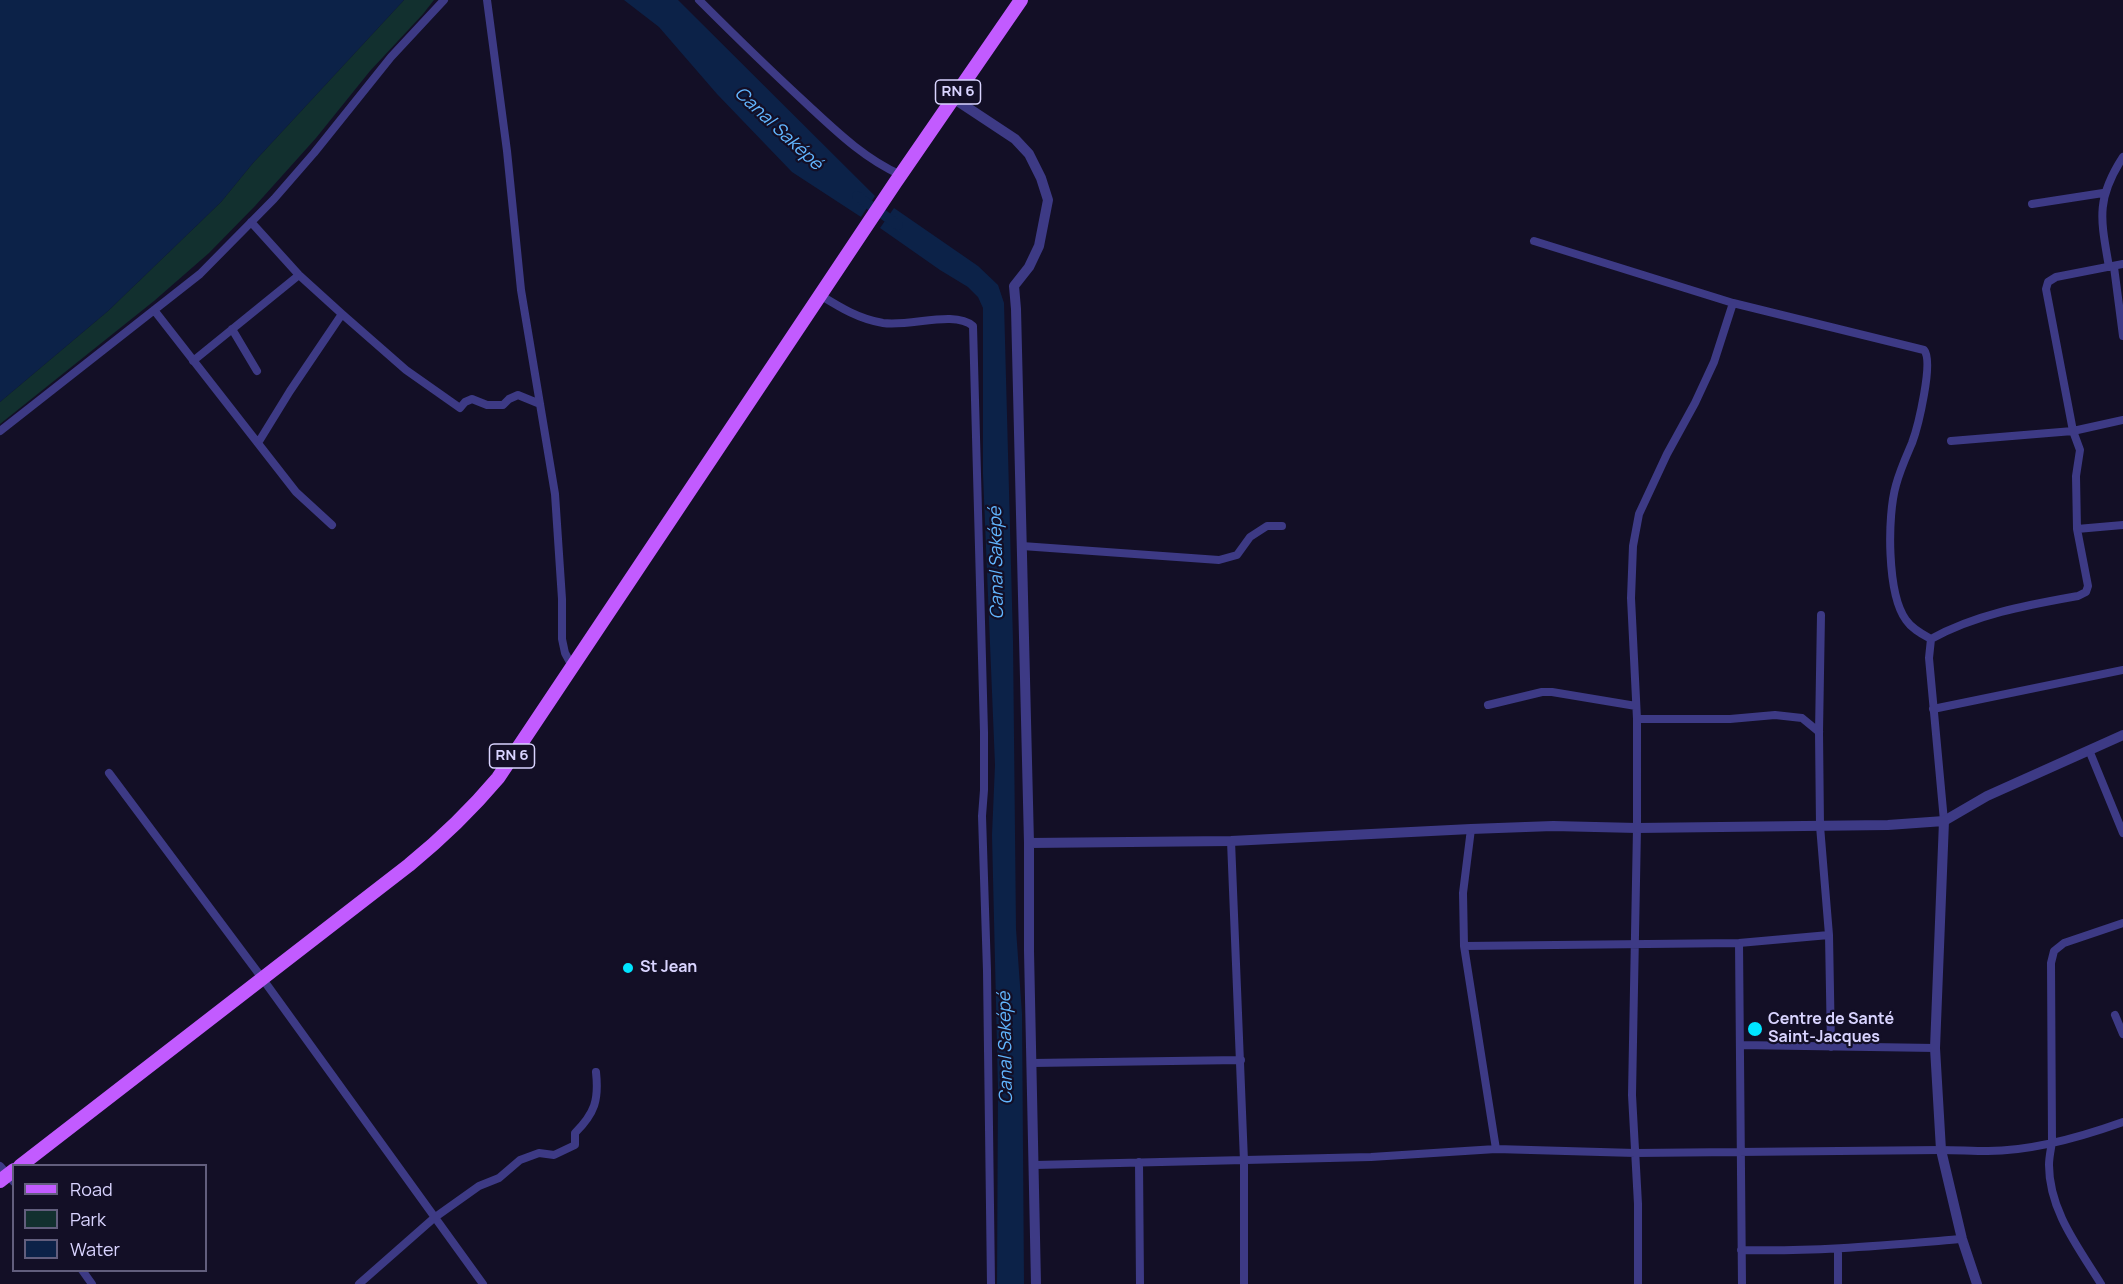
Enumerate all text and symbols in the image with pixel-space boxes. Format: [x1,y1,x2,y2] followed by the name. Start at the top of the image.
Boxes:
[936,80,980,104] road number: RN 6
[730,83,826,175] water label: Canal Saképé
[985,507,1009,619] water label: Canal Saképé
[490,744,534,768] road number: RN 6
[640,958,697,978] place label: St Jean
[621,961,635,975] marker: St Jean
[994,992,1018,1104] water label: Canal Saképé
[1768,1010,1894,1048] place label: Centre de Santé Saint-Jacques
[1746,1020,1764,1038] marker: Centre de Santé Saint-Jacques
[12,1164,207,1272] legend
[70,1177,113,1201] text: Road
[70,1207,106,1231] text: Park
[70,1237,120,1261] text: Water

